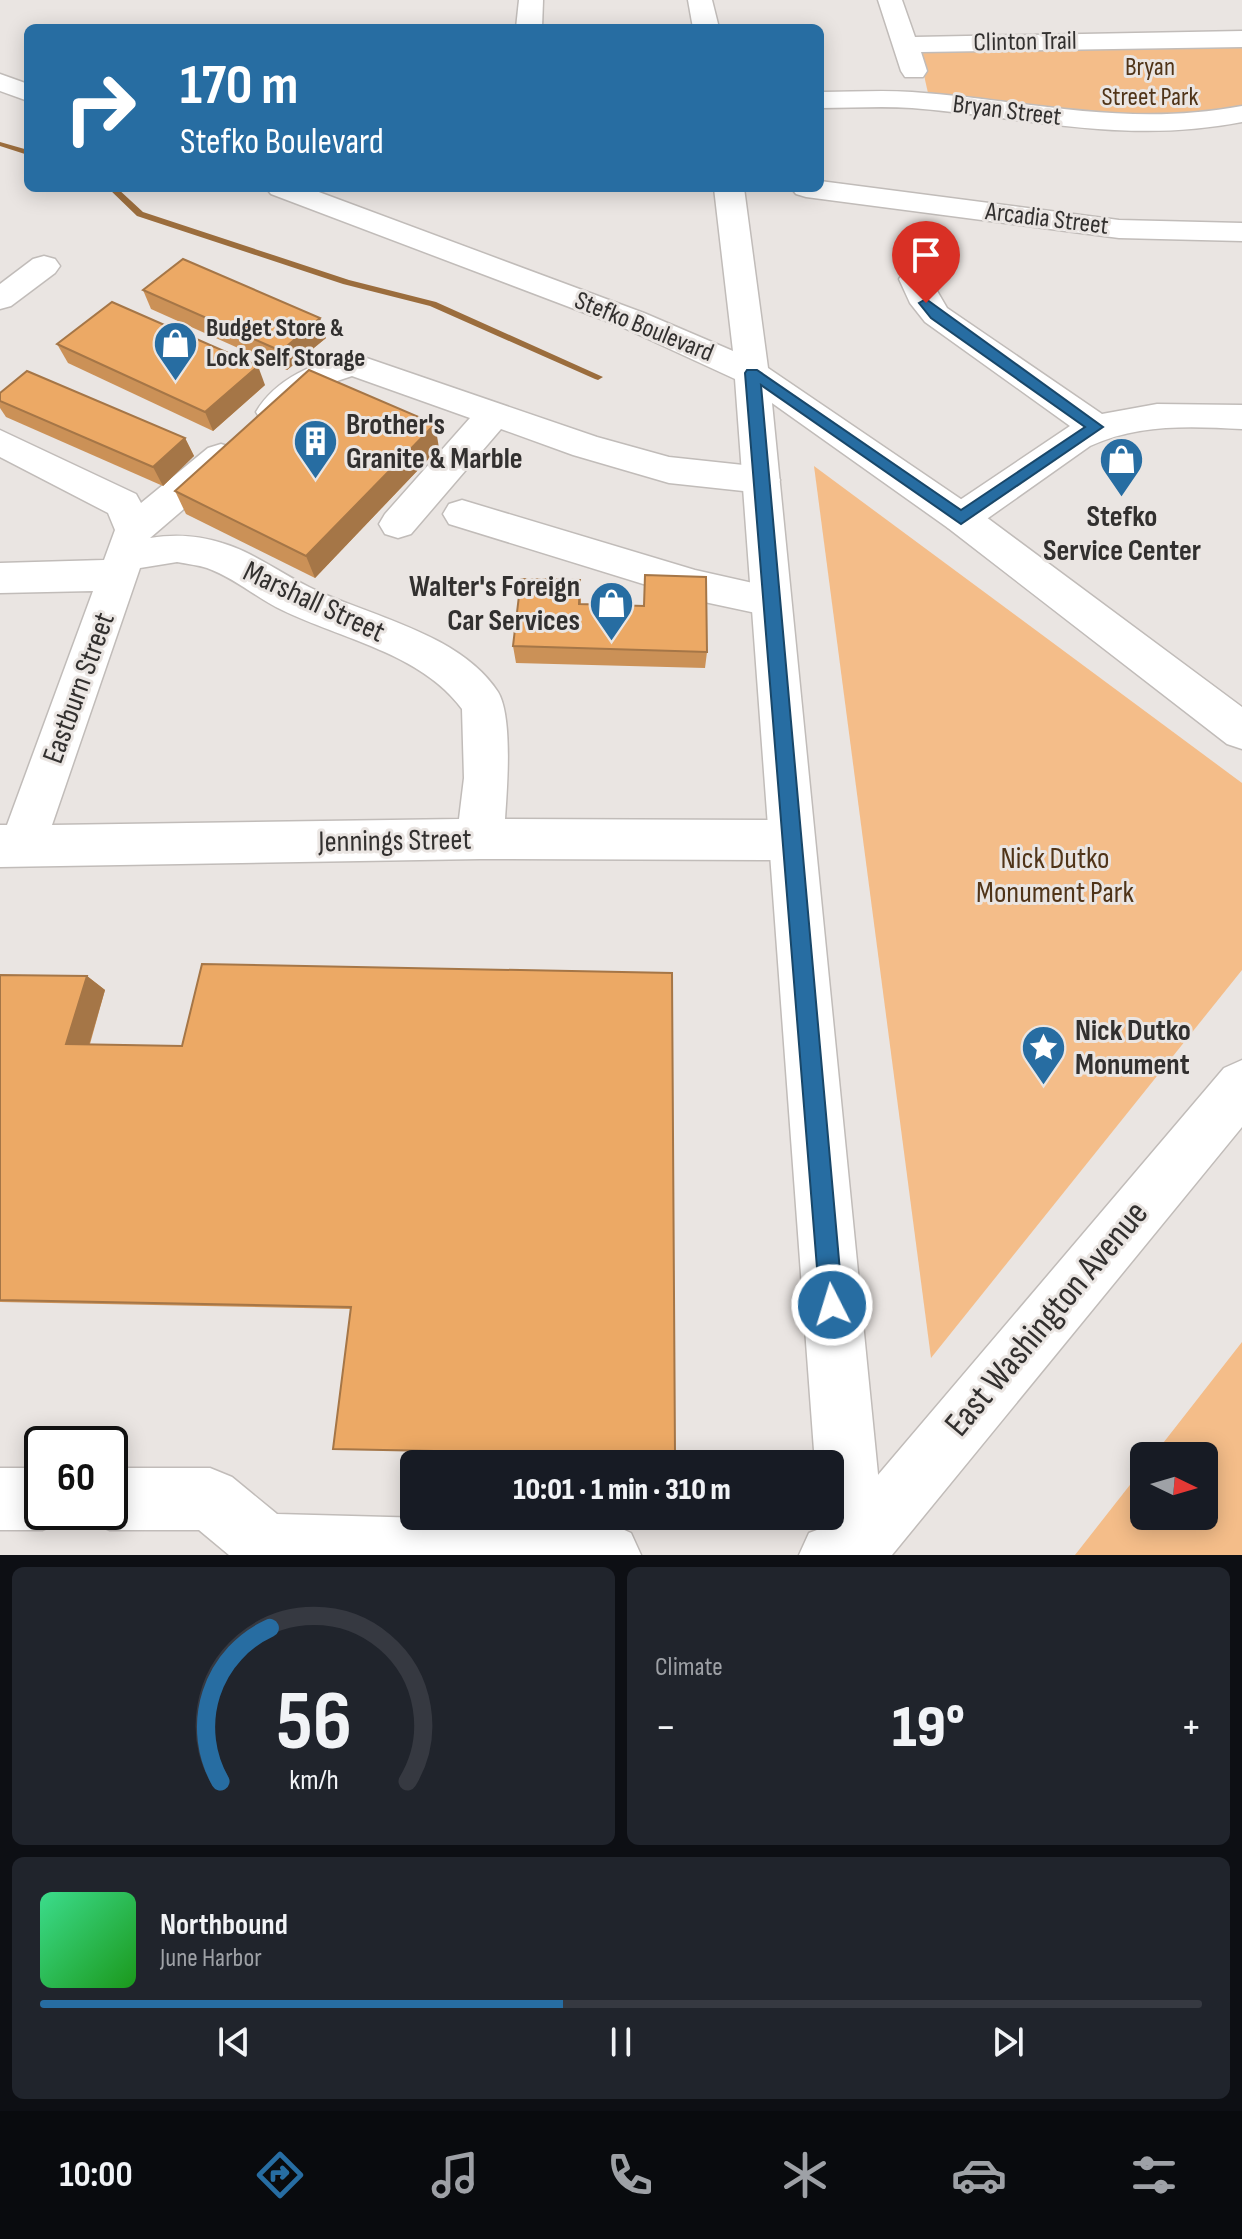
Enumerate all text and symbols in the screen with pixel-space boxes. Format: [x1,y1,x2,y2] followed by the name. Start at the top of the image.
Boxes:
[973,26,1077,58] street label: Clinton Trail
[1101,52,1199,113] park label: Bryan Street Park
[180,53,298,120] text: 170 m
[48,56,152,160] icon: right
[951,89,1063,133] street label: Bryan Street
[180,121,384,164] text: Stefko Boulevard
[983,196,1110,242] street label: Arcadia Street
[892,221,960,303] pin
[904,233,948,277] icon: arrive
[570,285,718,369] street label: Stefko Boulevard
[206,313,365,374] place label: Budget Store & Lock Self Storage
[151,319,199,382] shop icon: Budget Store & Lock Self Storage
[346,407,523,477] place label: Brother's Granite & Marble
[291,418,339,481] building icon: Brother's Granite & Marble
[1098,435,1146,498] shop icon: Stefko Service Center
[1043,499,1201,569] place label: Stefko Service Center
[238,554,390,650] street label: Marshall Street
[409,569,580,639] place label: Walter's Foreign Car Services
[587,580,635,643] shop icon: Walter's Foreign Car Services
[35,608,123,768] street label: Eastburn Street
[317,822,472,860] street label: Jennings Street
[976,841,1134,911] park label: Nick Dutko Monument Park
[1075,1013,1191,1083] place label: Nick Dutko Monument
[1020,1024,1068,1087] place icon: Nick Dutko Monument
[936,1193,1158,1445] street label: East Washington Avenue
[790,1263,874,1347] position arrow
[24,1426,128,1530] speed limit sign: 60
[1130,1442,1218,1530] north arrow
[1130,1442,1218,1530] map controls
[513,1472,731,1508] text: 10:01 · 1 min · 310 m
[655,1652,723,1683] text: Climate
[276,1673,351,1773] text: 56
[892,1692,965,1764] text: 19°
[655,1701,677,1754] text: −
[1180,1701,1202,1754] text: +
[289,1763,338,1798] text: km/h
[160,1907,288,1943] text: Northbound
[160,1943,262,1974] text: June Harbor
[212,2020,256,2064] icon: previous
[599,2020,643,2064] icon: pause
[986,2020,1030,2064] icon: next
[252,2147,308,2203] icon: directions
[427,2147,483,2203] icon: music
[602,2147,658,2203] icon: phone
[777,2147,833,2203] icon: climate
[951,2147,1007,2203] icon: car
[1126,2147,1182,2203] icon: filters
[59,2154,133,2197] text: 10:00

